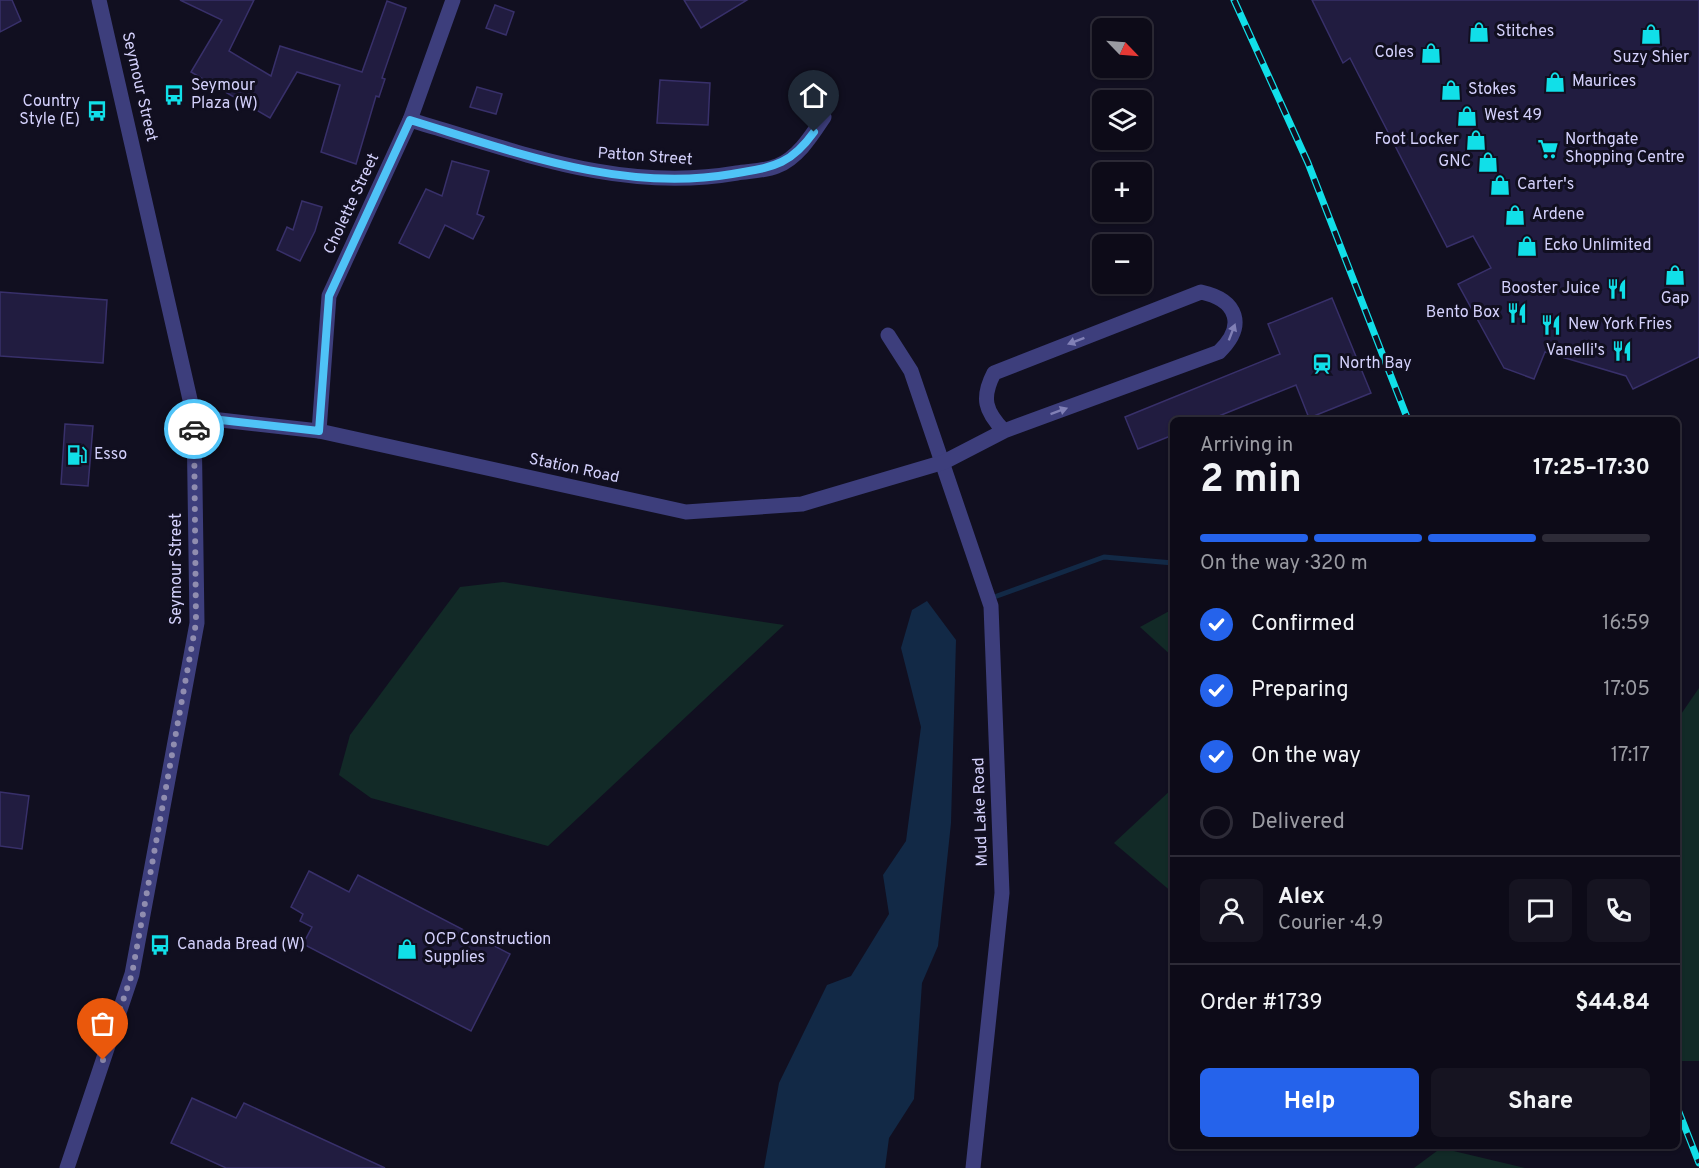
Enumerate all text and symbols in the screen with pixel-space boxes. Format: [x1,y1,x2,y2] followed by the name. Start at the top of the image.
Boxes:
[1092,18,1152,78] north arrow
[1092,18,1152,294] map controls
[1467,20,1491,44] shop icon: Stitches
[1496,22,1554,42] place label: Stitches
[1639,22,1663,46] shop icon: Suzy Shier
[117,30,161,144] street label: Seymour Street
[1419,41,1443,65] shop icon: Coles
[1374,43,1414,63] place label: Coles
[1613,48,1689,68] place label: Suzy Shier
[788,70,839,132] pin
[1543,70,1567,94] shop icon: Maurices
[1572,72,1636,92] place label: Maurices
[191,76,258,114] place label: Seymour Plaza (W)
[1439,78,1463,102] shop icon: Stokes
[797,79,830,112] icon: home
[1468,80,1516,100] place label: Stokes
[162,83,186,107] bus stop icon: Seymour Plaza (W)
[1092,90,1152,150] button: layers
[19,92,80,130] place label: Country Style (E)
[85,99,109,123] bus stop icon: Country Style (E)
[1455,104,1479,128] shop icon: West 49
[1484,106,1542,126] place label: West 49
[1464,128,1488,152] shop icon: Foot Locker
[1374,130,1459,150] place label: Foot Locker
[1565,130,1685,168] place label: Northgate Shopping Centre
[1536,137,1560,161] supermarket icon: Northgate Shopping Centre
[597,144,693,170] street label: Patton Street
[320,150,384,258] street label: Cholette Street
[1476,150,1500,174] shop icon: GNC
[1438,152,1471,172] place label: GNC
[1092,162,1152,222] button: +
[1488,173,1512,197] shop icon: Carter's
[1517,175,1574,195] place label: Carter's
[1503,203,1527,227] shop icon: Ardene
[1532,205,1584,225] place label: Ardene
[1092,234,1152,294] button: −
[1515,234,1539,258] shop icon: Ecko Unlimited
[1544,236,1651,256] place label: Ecko Unlimited
[1663,263,1687,287] shop icon: Gap
[1605,277,1629,301] restaurant icon: Booster Juice
[1501,279,1600,299] place label: Booster Juice
[1661,289,1689,309] place label: Gap
[1505,301,1529,325] restaurant icon: Bento Box
[1426,303,1500,323] place label: Bento Box
[1539,313,1563,337] restaurant icon: New York Fries
[1568,315,1672,335] place label: New York Fries
[1228,323,1238,341] one-way arrow
[1067,337,1085,346] one-way arrow
[1610,339,1634,363] restaurant icon: Vanelli's
[1546,341,1605,361] place label: Vanelli's
[1310,352,1334,376] station icon: North Bay
[1339,354,1412,374] place label: North Bay
[164,399,224,459] courier
[1050,406,1068,415] one-way arrow
[178,413,211,446] icon: car
[1200,433,1293,459] text: Arriving in
[65,443,89,467] fuel station icon: Esso
[94,445,127,465] place label: Esso
[527,450,621,488] street label: Station Road
[1533,455,1650,482] text: 17:25–17:30
[1200,457,1302,506] text: 2 min
[167,513,187,625] street label: Seymour Street
[1200,551,1368,577] text: On the way · 320 m
[1200,608,1233,641] icon: check
[1251,611,1355,638] text: Confirmed
[1602,611,1650,637] text: 16:59
[1200,674,1233,707] icon: check
[1251,677,1349,704] text: Preparing
[1603,677,1650,703] text: 17:05
[1200,740,1233,773] icon: check
[1251,743,1361,770] text: On the way
[1611,743,1650,769] text: 17:17
[969,757,993,867] street label: Mud Lake Road
[1251,809,1345,836] text: Delivered
[1200,879,1263,942] button: person
[1509,879,1572,942] button: chat
[1587,879,1650,942] button: phone
[1278,884,1325,911] text: Alex
[1278,911,1383,937] text: Courier · 4.9
[424,930,551,968] place label: OCP Construction Supplies
[148,933,172,957] bus stop icon: Canada Bread (W)
[177,935,305,955] place label: Canada Bread (W)
[395,937,419,961] shop icon: OCP Construction Supplies
[1200,990,1323,1017] text: Order #1739
[1575,990,1650,1017] text: $44.84
[77,998,128,1060] pin
[86,1007,119,1040] icon: bag
[1200,1068,1419,1137] button: Help
[1431,1068,1650,1137] button: Share

